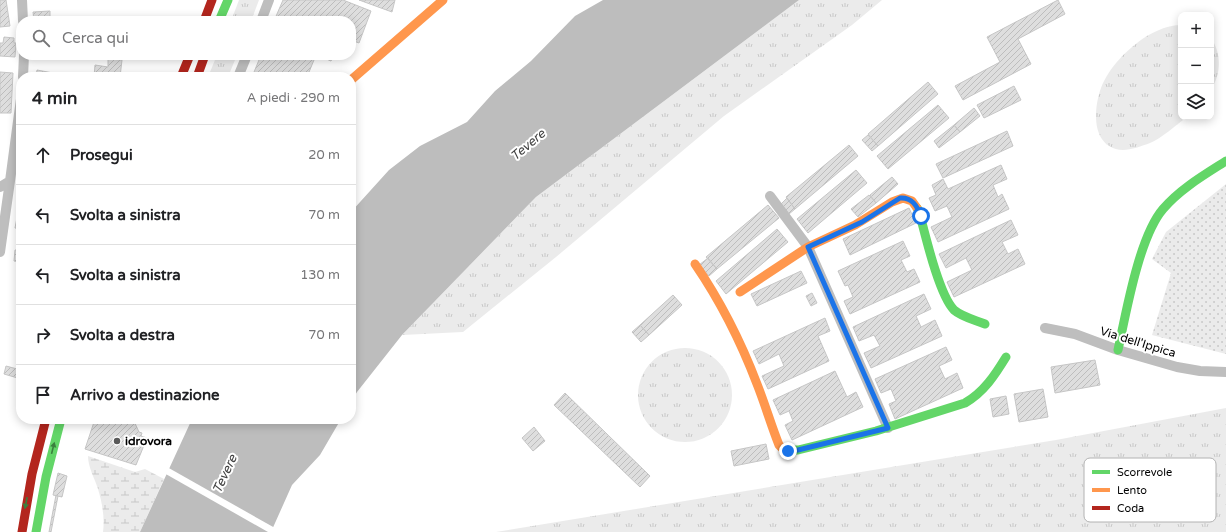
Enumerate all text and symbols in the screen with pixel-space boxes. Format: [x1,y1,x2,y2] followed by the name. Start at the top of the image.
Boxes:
[1178,12,1214,120] map controls
[1178,12,1214,48] button: +
[16,16,356,60] search box
[30,27,52,49] icon: search
[62,29,129,47] text: Cerca qui
[1178,48,1214,84] button: −
[1178,84,1214,120] button: layers
[32,88,77,109] text: 4 min
[247,90,340,106] text: A piedi · 290 m
[507,125,549,164] water label: Tevere
[32,144,54,166] icon: ahead
[70,146,133,164] text: Prosegui
[308,147,340,163] text: 20 m
[32,204,54,226] icon: left
[70,206,181,224] text: Svolta a sinistra
[308,207,340,223] text: 70 m
[912,207,930,225] route start
[32,264,54,286] icon: left
[70,266,181,284] text: Svolta a sinistra
[300,267,340,283] text: 130 m
[32,324,54,346] icon: right
[1098,324,1178,360] street label: Via dell'Ippica
[70,326,175,344] text: Svolta a destra
[308,327,340,343] text: 70 m
[32,384,54,406] icon: arrive
[70,386,220,404] text: Arrivo a destinazione
[125,434,172,448] place label: idrovora
[112,436,122,446] marker: idrovora
[51,441,57,454] one-way arrow
[779,442,797,460] route end
[209,452,241,496] water label: Tevere
[1084,458,1216,522] legend
[1117,466,1172,479] text: Scorrevole
[1117,484,1147,497] text: Lento
[23,497,29,509] one-way arrow
[1117,502,1144,515] text: Coda

